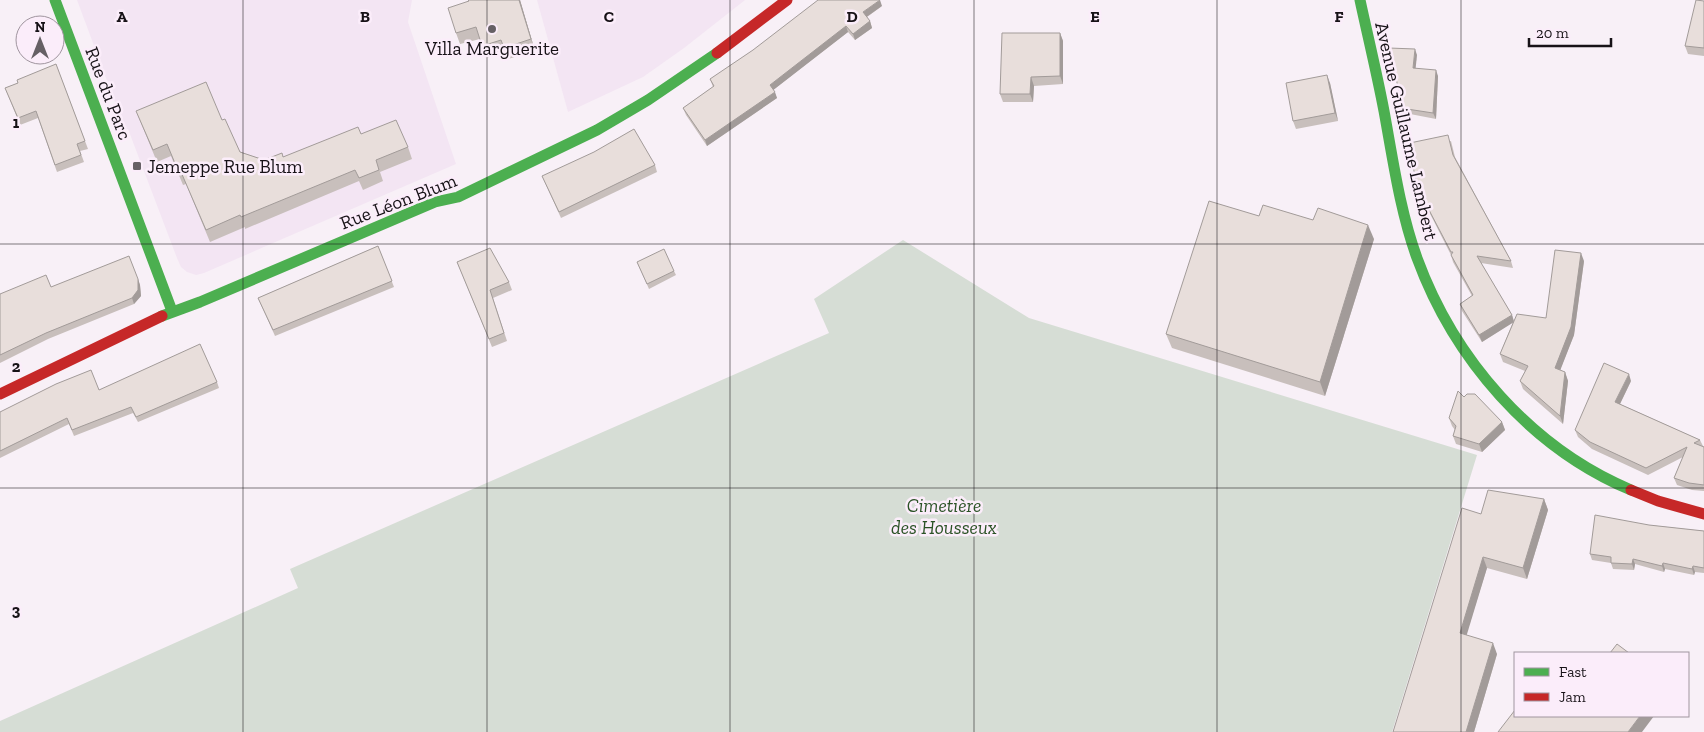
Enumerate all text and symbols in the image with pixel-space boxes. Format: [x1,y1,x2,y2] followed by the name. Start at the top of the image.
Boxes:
[117,7,128,26] text: A
[360,7,370,26] text: B
[604,7,614,26] text: C
[846,7,858,26] text: D
[1090,7,1100,26] text: E
[1334,7,1344,26] text: F
[15,15,65,65] north arrow
[1529,15,1612,47] scale bar
[35,19,46,36] text: N
[1370,20,1443,242] street label: Avenue Guillaume Lambert
[486,23,498,35] marker: Villa Marguerite
[1536,24,1569,42] text: 20 m
[424,37,559,60] place label: Villa Marguerite
[80,43,137,143] street label: Rue du Parc
[13,113,20,132] text: 1
[147,155,303,178] place label: Jemeppe Rue Blum
[131,160,143,172] marker: Jemeppe Rue Blum
[336,168,460,234] street label: Rue Léon Blum
[12,357,21,376] text: 2
[891,494,997,539] park label: Cimetière des Housseux
[12,601,21,620] text: 3
[1514,652,1689,717] legend
[1559,663,1587,681] text: Fast
[1559,688,1586,706] text: Jam

